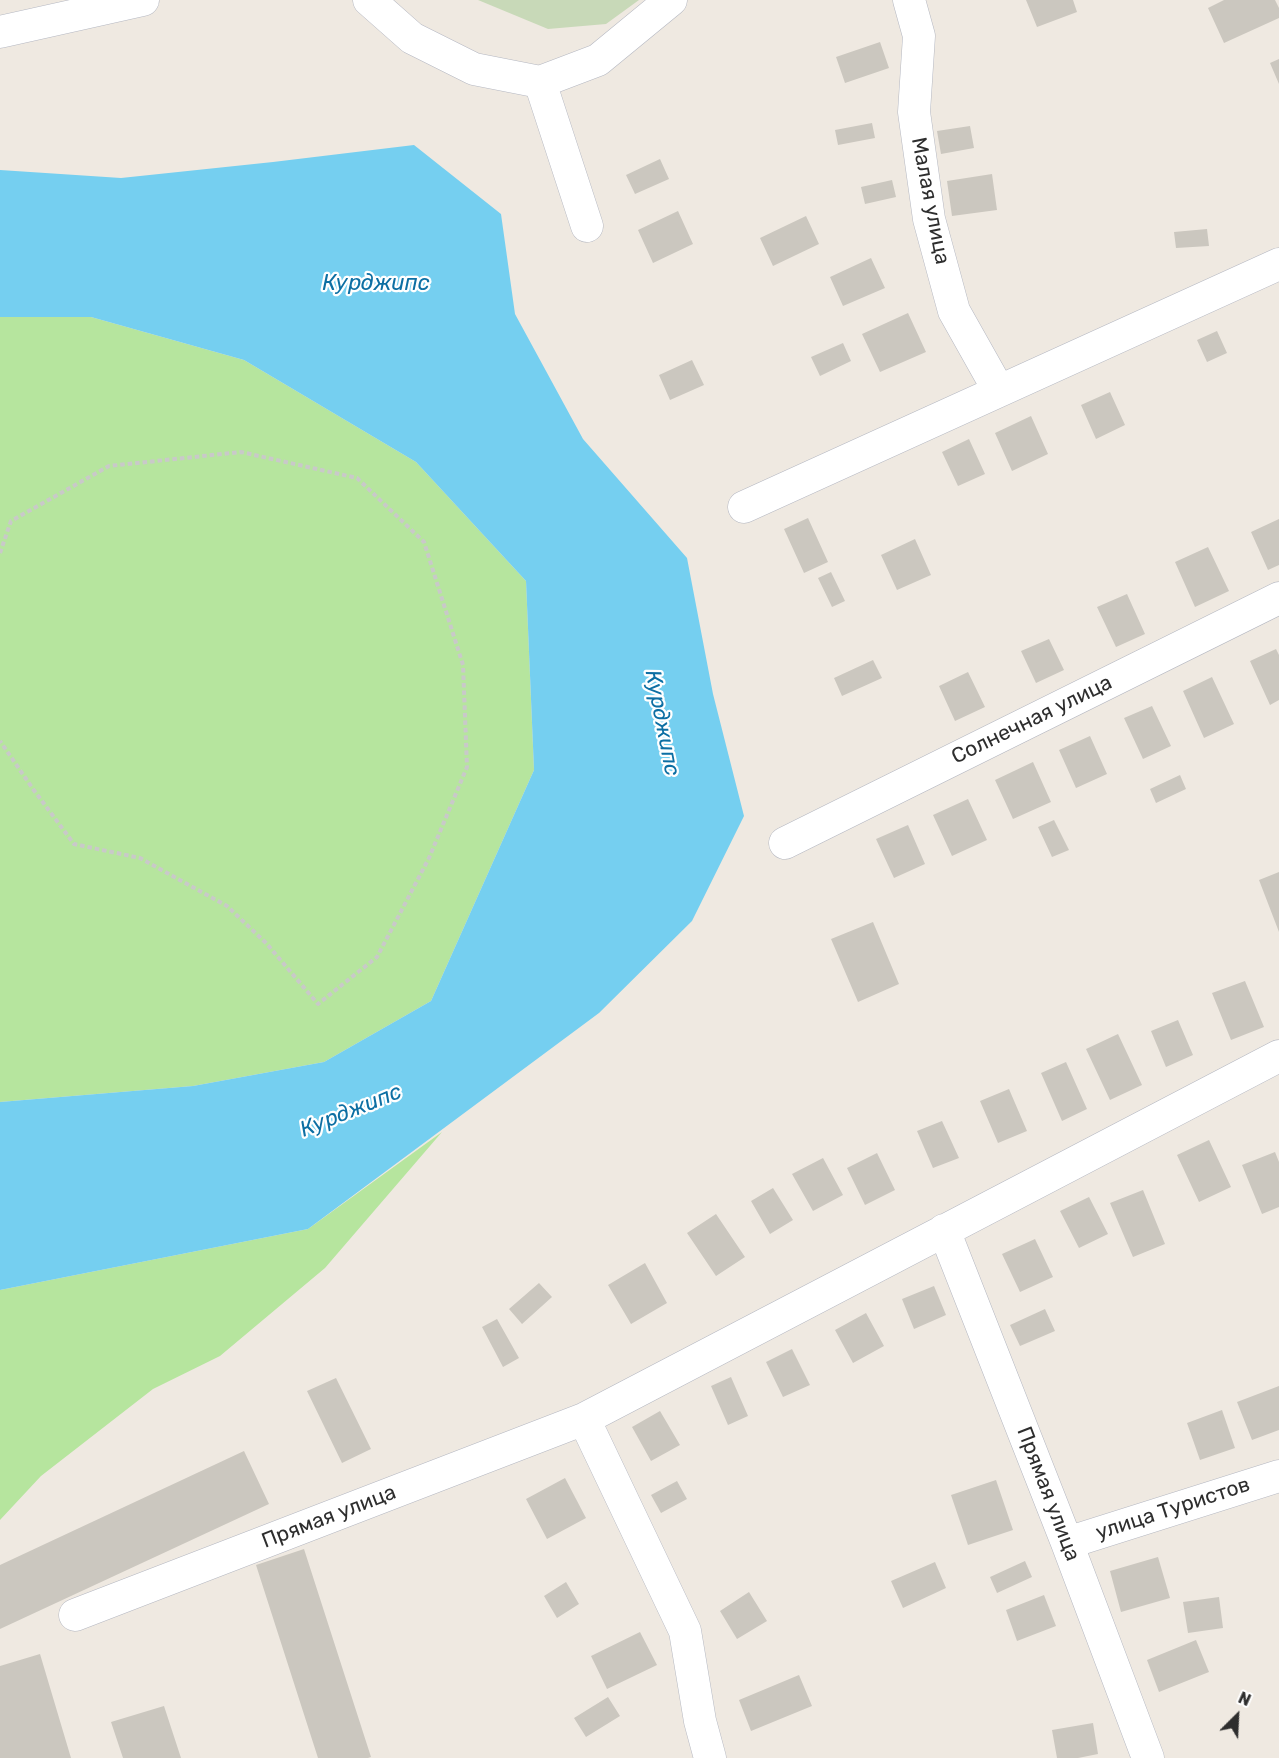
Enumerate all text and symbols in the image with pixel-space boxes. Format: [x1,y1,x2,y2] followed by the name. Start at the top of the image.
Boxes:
[905,135,955,267] street label: Малая улица
[322,271,430,297] water label: Курджипс
[639,668,685,778] water label: Курджипс
[948,670,1116,770] street label: Солнечная улица
[296,1079,406,1143] water label: Курджипс
[1011,1423,1085,1565] street label: Прямая улица
[1093,1472,1253,1546] street label: улица Туристов
[258,1480,400,1554] street label: Прямая улица
[1207,1686,1267,1746] north arrow
[1235,1688,1254,1710] text: N

